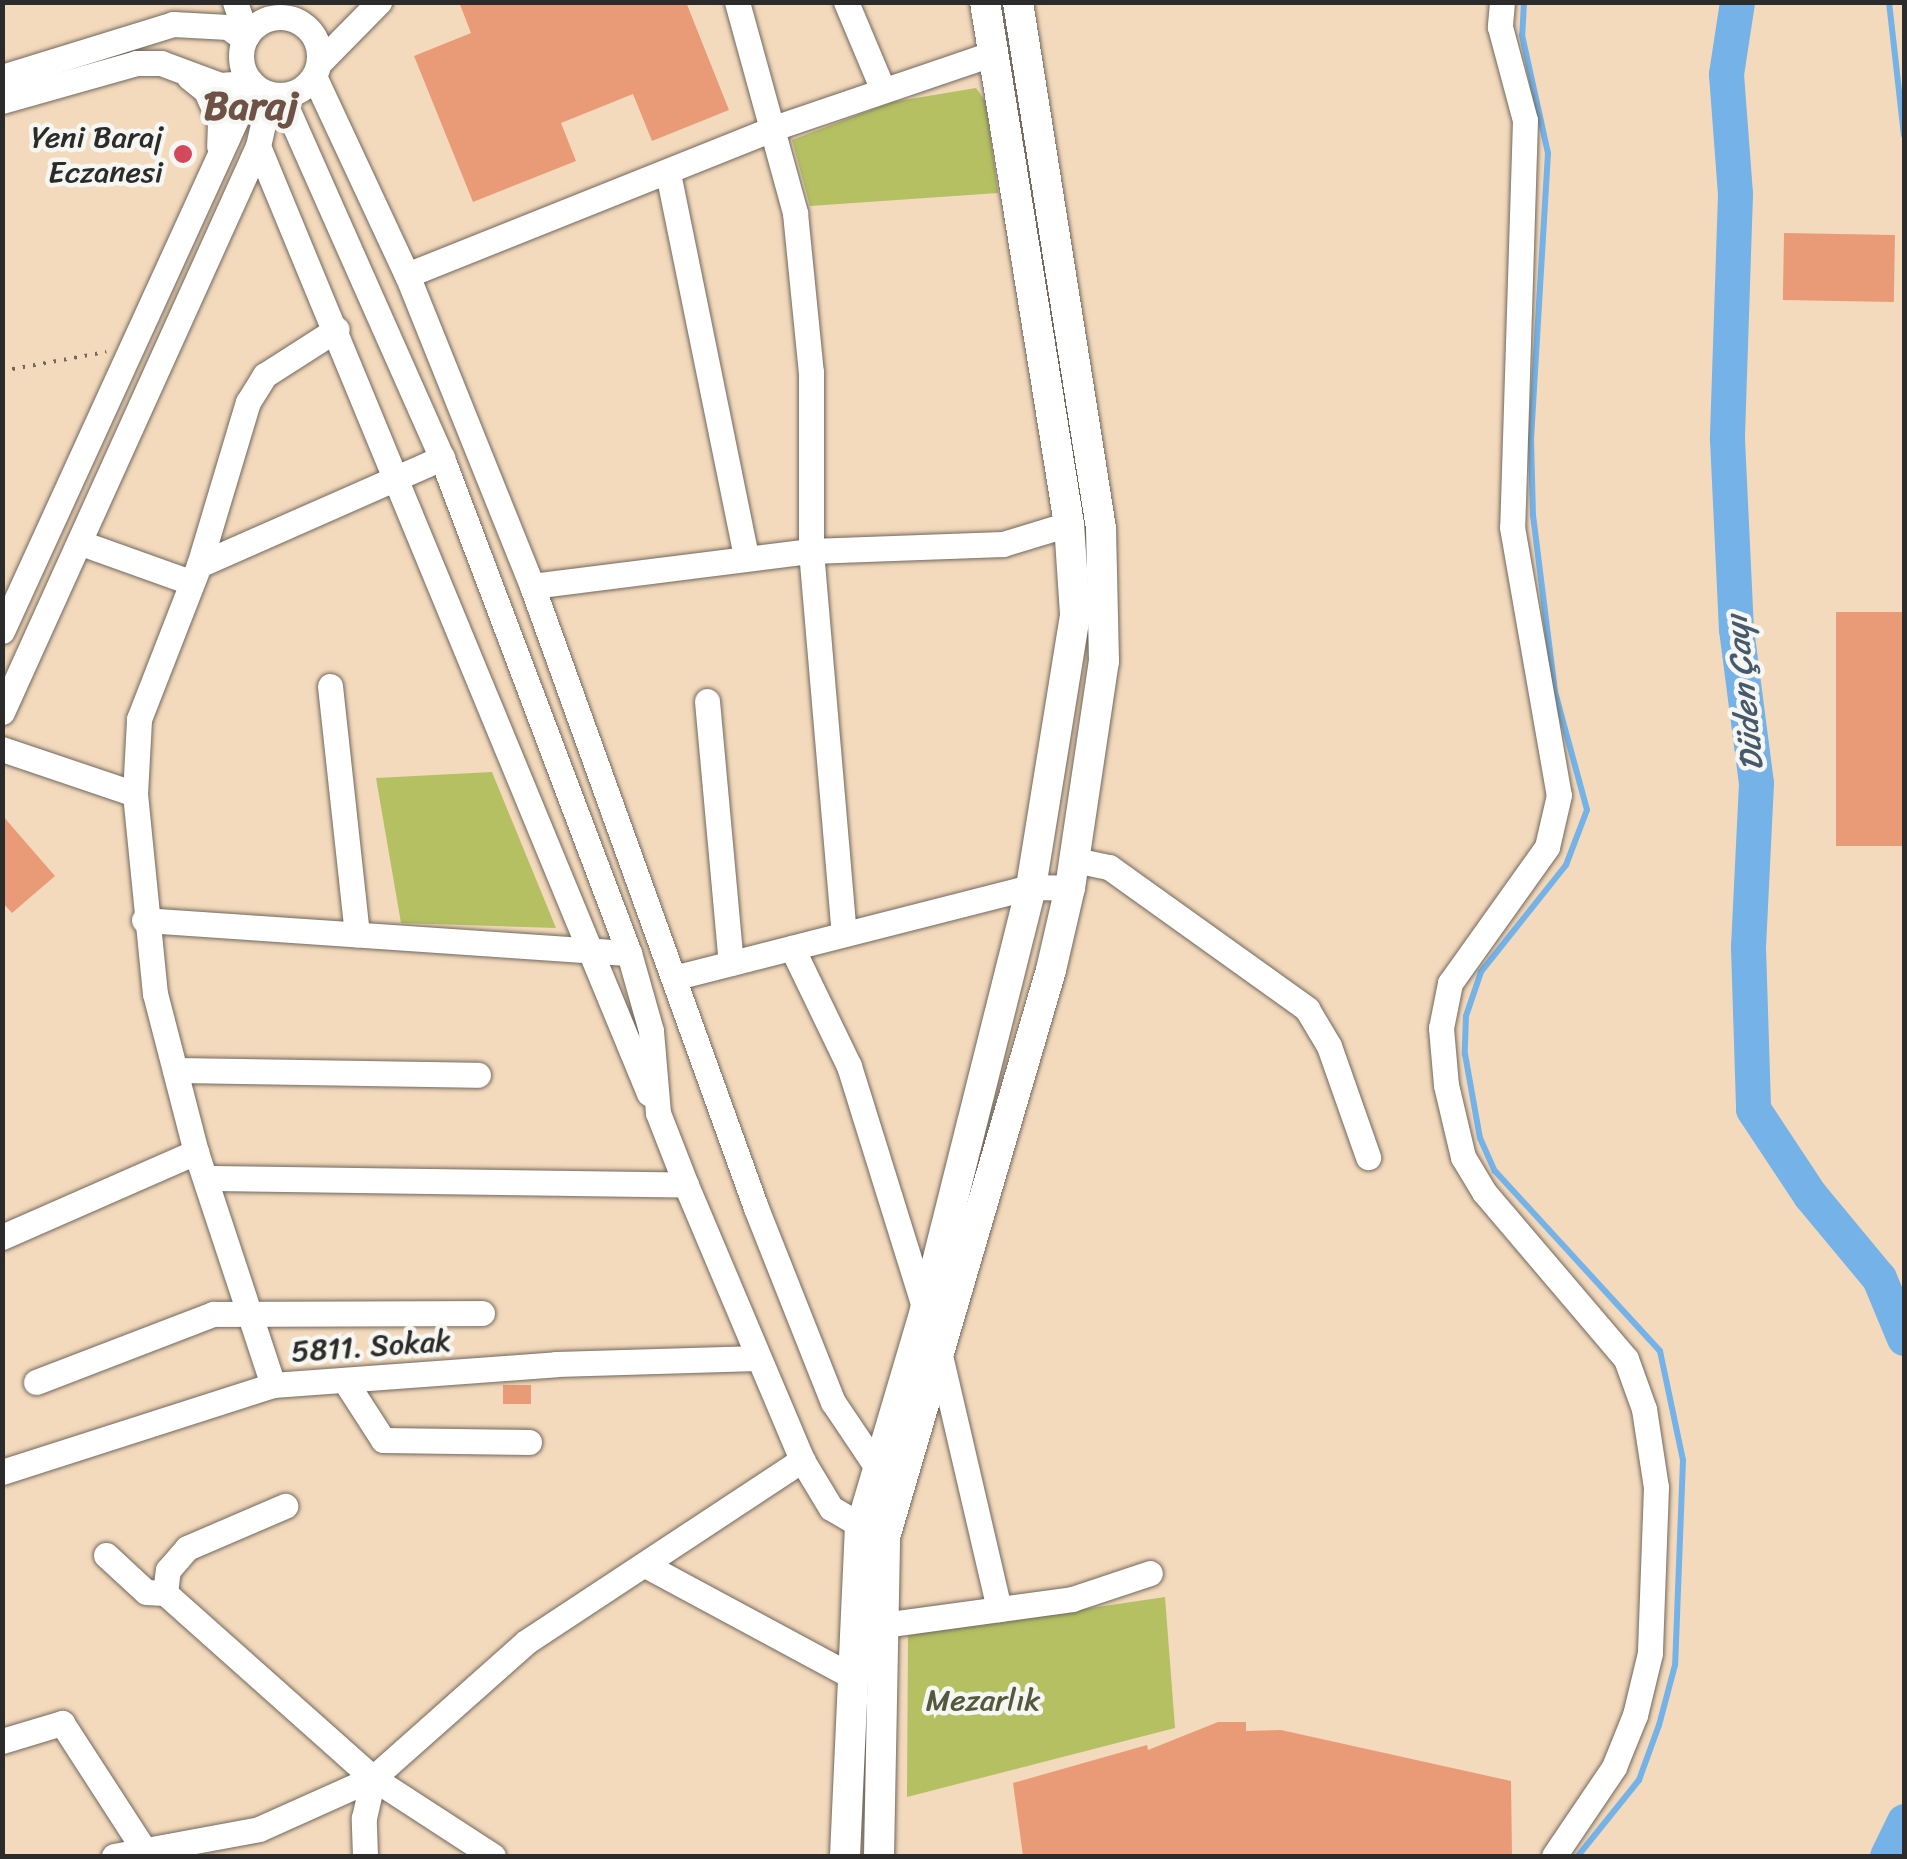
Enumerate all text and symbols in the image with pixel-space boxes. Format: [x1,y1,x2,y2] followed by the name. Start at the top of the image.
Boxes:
[204,82,298,130] district label: Baraj
[31,119,163,190] place label: Yeni Baraj Eczanesi
[172,143,194,165] marker: Yeni Baraj Eczanesi
[1718,613,1772,773] water label: Düden Çayı
[290,1322,452,1370] street label: 5811. Sokak
[926,1682,1040,1718] park label: Mezarlık

